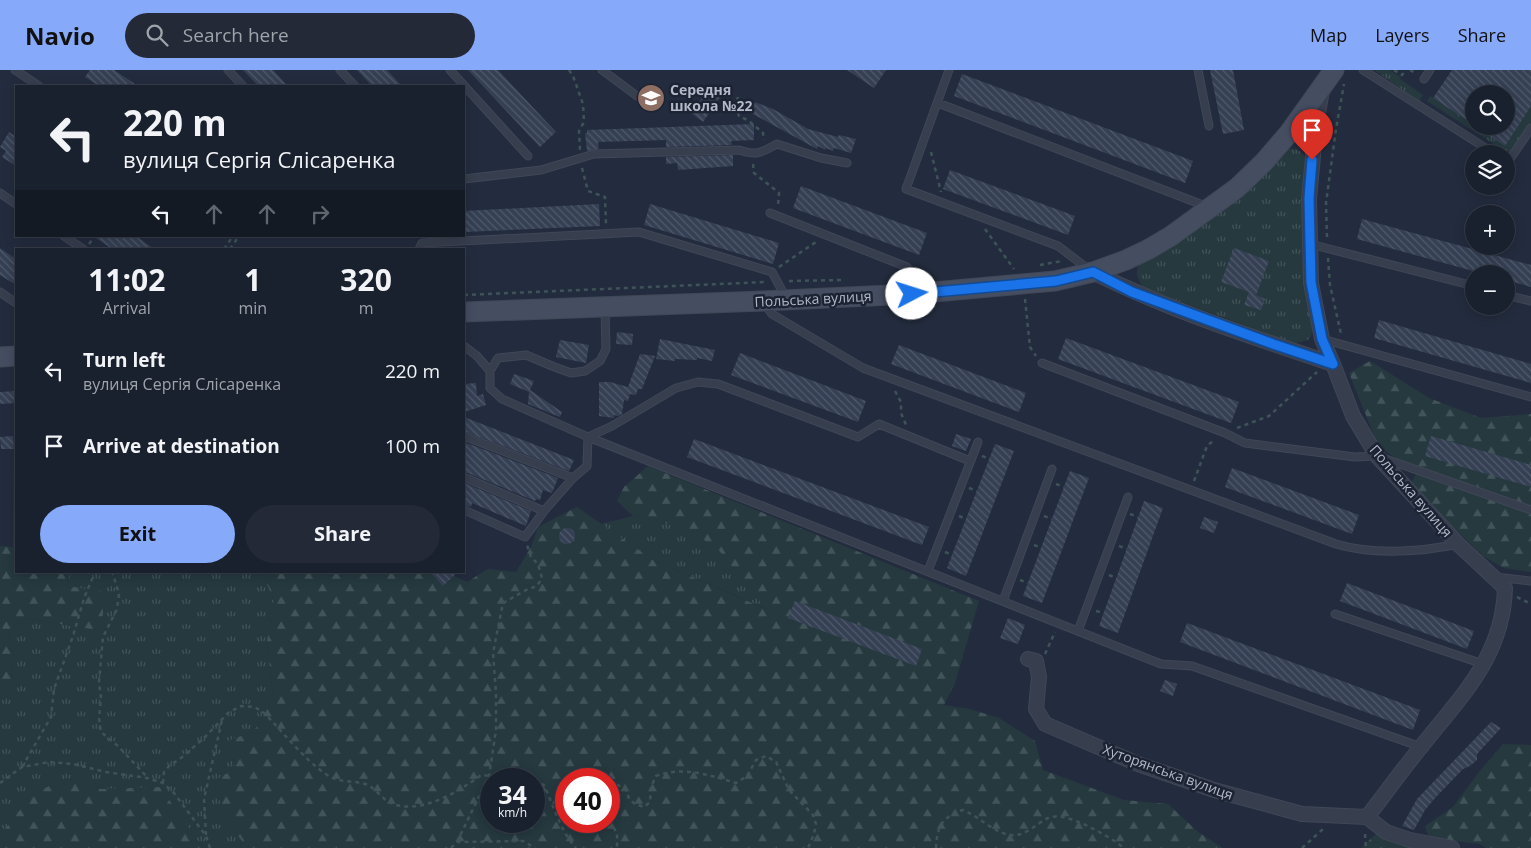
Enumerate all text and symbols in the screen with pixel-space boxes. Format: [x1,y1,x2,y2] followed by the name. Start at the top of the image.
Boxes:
[125,13,475,58] search box
[25,19,95,52] text: Navio
[143,21,171,49] icon: search
[183,22,289,48] text: Search here
[1310,23,1347,47] text: Map
[1375,23,1430,47] text: Layers
[1458,23,1506,47] text: Share
[670,80,752,115] place label: Середня школа №22
[636,83,666,113] school or university icon: Середня школа №22
[1465,85,1515,315] map controls
[1465,85,1515,135] button: search
[123,99,227,146] text: 220 m
[40,105,105,170] icon: left
[1291,109,1333,160] pin
[1298,116,1326,144] icon: arrive
[123,144,396,174] text: вулиця Сергія Слісаренка
[1465,145,1515,195] button: layers
[147,200,175,228] icon: left
[200,200,228,228] icon: ahead
[253,200,281,228] icon: ahead
[306,200,334,228] icon: right
[1465,205,1515,255] button: +
[88,259,165,300] text: 11:02
[244,259,261,300] text: 1
[340,259,392,300] text: 320
[1465,265,1515,315] button: −
[885,267,937,319] position arrow
[754,286,872,311] street label: Польська вулиця
[103,297,151,319] text: Arrival
[239,297,267,319] text: min
[359,297,374,319] text: m
[83,347,165,373] text: Turn left
[40,357,68,385] icon: left
[385,358,440,384] text: 220 m
[83,373,281,395] text: вулиця Сергія Слісаренка
[40,432,68,460] icon: arrive
[83,433,280,459] text: Arrive at destination
[385,433,440,459] text: 100 m
[1366,440,1457,541] street label: Польська вулиця
[40,505,235,563] button: Exit
[245,505,440,563] button: Share
[1100,739,1236,804] street label: Хуторянська вулиця
[555,768,620,833] speed limit sign: 40
[498,777,527,811] text: 34
[498,804,527,821] text: km/h

